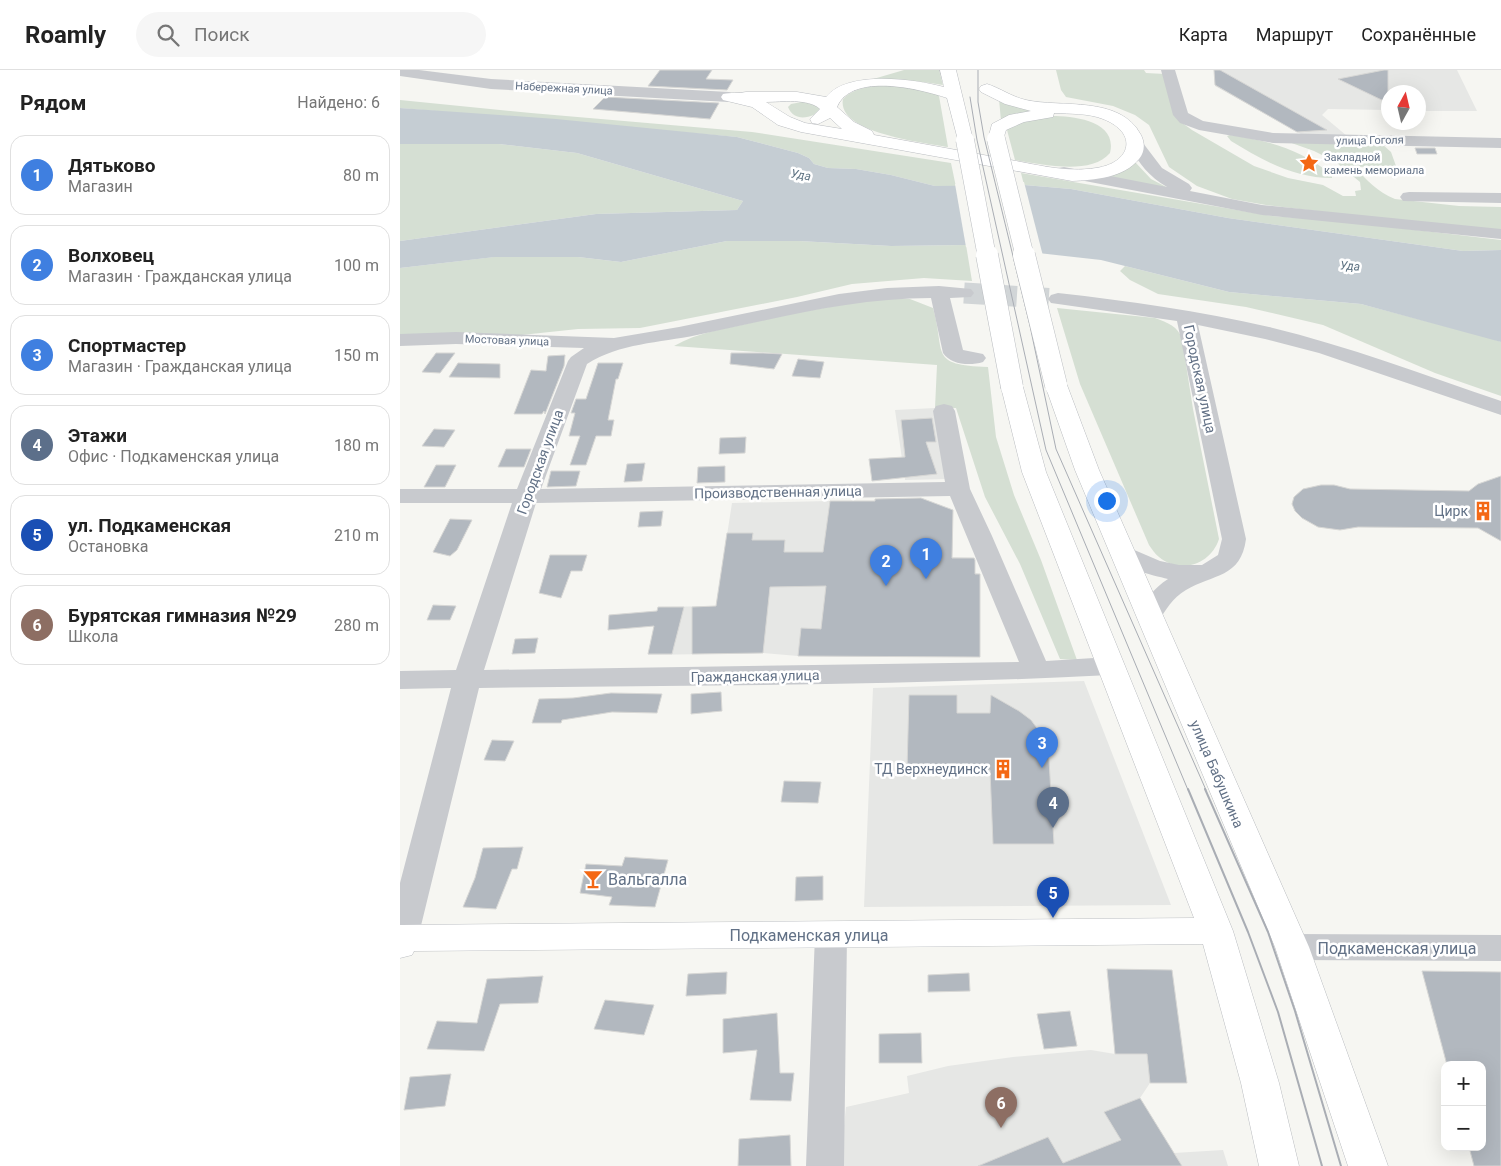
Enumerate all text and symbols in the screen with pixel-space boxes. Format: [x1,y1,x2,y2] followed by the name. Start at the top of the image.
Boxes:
[136,12,486,57] search box
[25,21,106,49] text: Roamly
[154,21,182,49] icon: search
[194,23,250,46] text: Поиск
[1179,24,1228,45] text: Карта
[1256,24,1333,45] text: Маршрут
[1361,24,1476,45] text: Сохранённые
[515,79,613,98] street label: Набережная улица
[1381,85,1426,130] north arrow
[20,91,86,115] text: Рядом
[297,93,380,112] text: Найдено: 6
[1336,133,1404,148] street label: улица Гоголя
[1324,151,1424,177] place label: Закладной камень мемориала
[1298,152,1320,174] place icon: Закладной камень мемориала
[68,154,156,177] text: Дятьково
[32,166,42,185] text: 1
[343,166,379,185] text: 80 m
[790,166,812,184] water label: Уда
[68,177,133,196] text: Магазин
[68,244,154,267] text: Волховец
[32,256,42,275] text: 2
[334,256,379,275] text: 100 m
[1339,258,1361,274] water label: Уда
[68,267,292,286] text: Магазин · Гражданская улица
[1181,323,1219,435] street label: Городская улица
[465,333,549,348] street label: Мостовая улица
[68,334,186,357] text: Спортмастер
[32,346,42,365] text: 3
[334,346,379,365] text: 150 m
[68,357,292,376] text: Магазин · Гражданская улица
[514,407,566,517] street label: Городская улица
[68,424,127,447] text: Этажи
[32,436,42,455] text: 4
[334,436,379,455] text: 180 m
[68,447,279,466] text: Офис · Подкаменская улица
[694,483,862,501] street label: Производственная улица
[1094,488,1120,514] your location
[1472,500,1494,522] building icon: Цирк
[1434,503,1468,519] place label: Цирк
[68,514,231,537] text: ул. Подкаменская
[32,526,42,545] text: 5
[334,526,379,545] text: 210 m
[68,537,149,556] text: Остановка
[910,538,942,579] pin: 1
[870,545,902,586] pin: 2
[68,604,297,627] text: Бурятская гимназия №29
[32,616,42,635] text: 6
[334,616,379,635] text: 280 m
[68,627,119,646] text: Школа
[690,667,820,685] street label: Гражданская улица
[1187,718,1247,830] street label: улица Бабушкина
[1026,727,1058,768] pin: 3
[992,758,1014,780] building icon: ТД Верхнеудинск
[874,761,988,777] place label: ТД Верхнеудинск
[1037,787,1069,828] pin: 4
[582,868,604,890] bar icon: Вальгалла
[608,870,687,889] place label: Вальгалла
[1037,877,1069,918] pin: 5
[730,926,888,945] street label: Подкаменская улица
[1318,939,1476,958] street label: Подкаменская улица
[1441,1061,1486,1151] map controls
[1441,1061,1486,1106] button: +
[985,1087,1017,1128] pin: 6
[1441,1106,1486,1151] button: −

